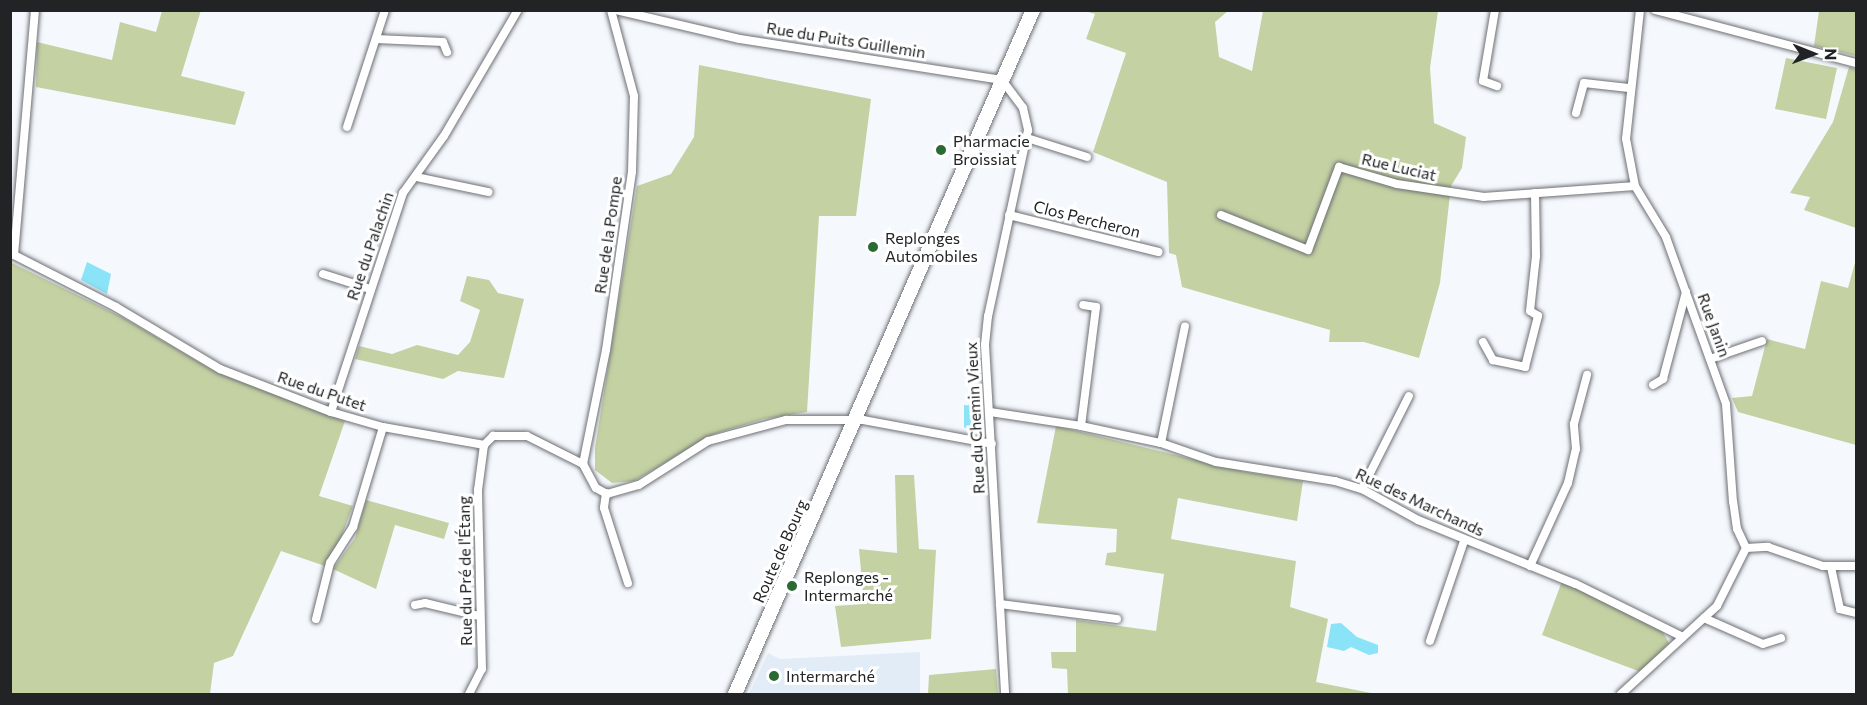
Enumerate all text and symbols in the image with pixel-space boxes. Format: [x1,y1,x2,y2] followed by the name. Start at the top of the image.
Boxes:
[765,18,927,62] street label: Rue du Puits Guillemin
[1783,24,1843,84] north arrow
[1822,48,1841,60] text: N
[953,131,1030,169] place label: Pharmacie Broissiat
[934,143,948,157] marker: Pharmacie Broissiat
[1360,149,1438,185] street label: Rue Luciat
[590,175,626,295] street label: Rue de la Pompe
[342,189,398,303] street label: Rue du Palachin
[1032,196,1142,242] street label: Clos Percheron
[885,228,978,266] place label: Replonges Automobiles
[866,240,880,254] marker: Replonges Automobiles
[1694,290,1734,360] street label: Rue Janin
[961,342,989,494] street label: Rue du Chemin Vieux
[275,367,369,415] street label: Rue du Putet
[1353,464,1487,540] street label: Rue des Marchands
[454,496,476,646] street label: Rue du Pré de l'Étang
[749,496,811,606] street label: Route de Bourg
[804,567,893,605] place label: Replonges - Intermarché
[785,579,799,593] marker: Replonges - Intermarché
[786,666,875,686] place label: Intermarché
[767,669,781,683] marker: Intermarché

